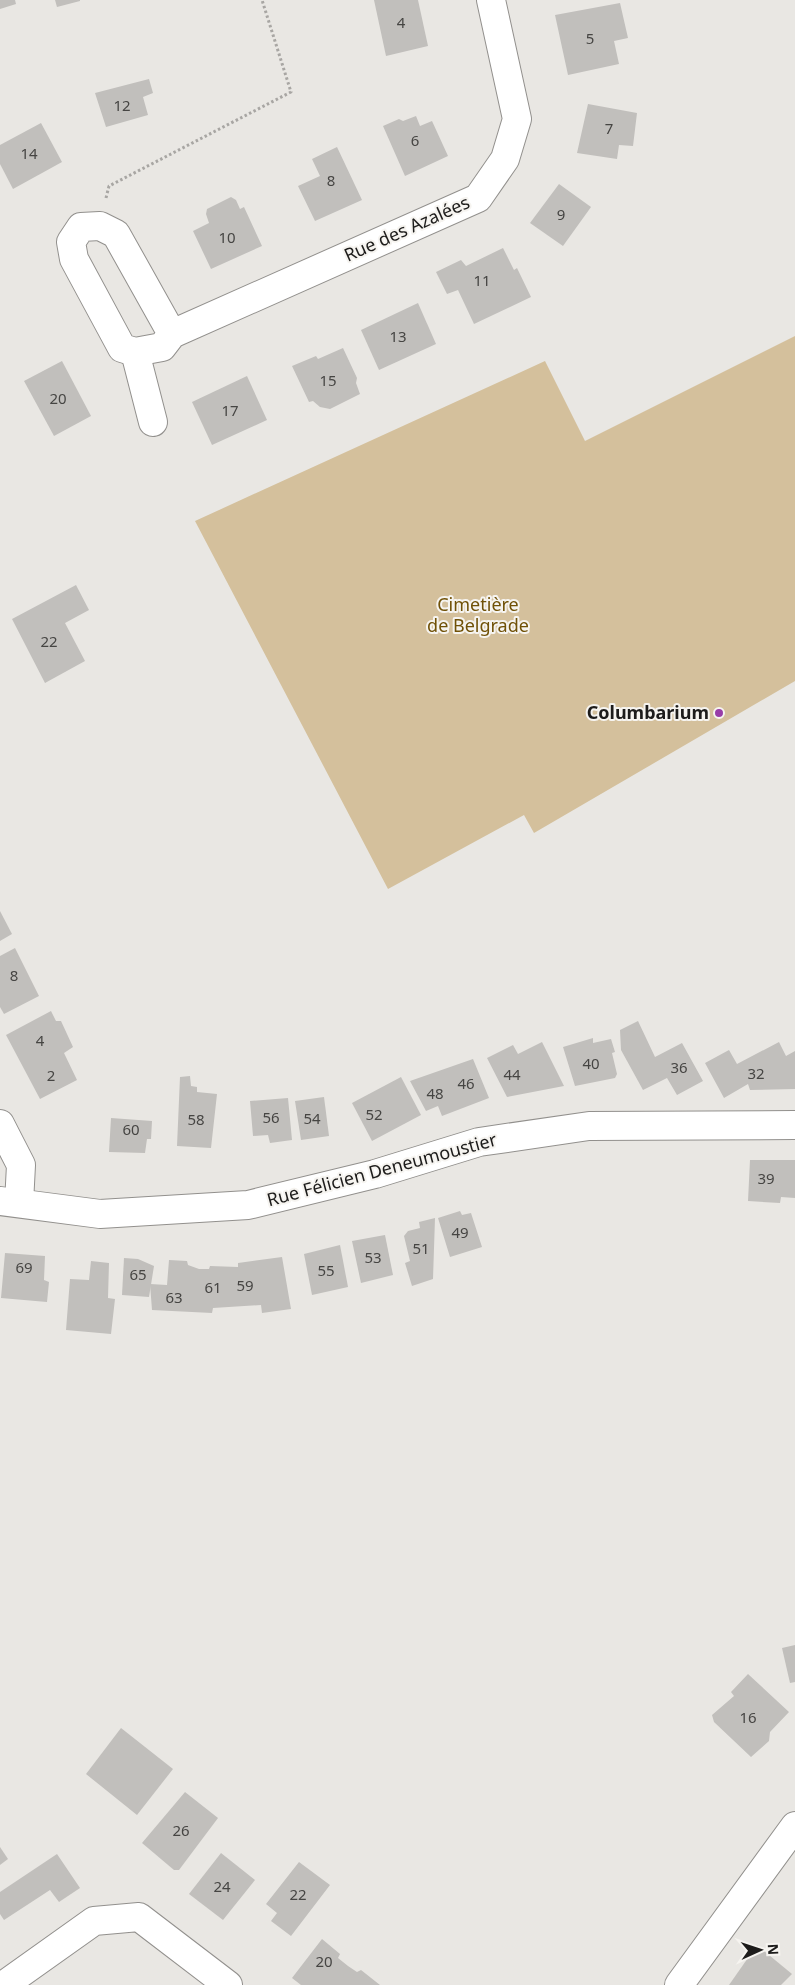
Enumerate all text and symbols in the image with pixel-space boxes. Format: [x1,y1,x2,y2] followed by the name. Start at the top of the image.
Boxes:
[397,12,406,32] house number: 4
[586,28,594,48] house number: 5
[113,95,131,115] house number: 12
[605,118,613,138] house number: 7
[411,130,419,150] house number: 6
[20,143,38,163] house number: 14
[327,170,335,190] house number: 8
[340,190,473,267] street label: Rue des Azalées
[557,204,565,224] house number: 9
[218,227,236,247] house number: 10
[473,270,491,290] house number: 11
[389,326,407,346] house number: 13
[319,370,337,390] house number: 15
[49,388,67,408] house number: 20
[221,400,239,420] house number: 17
[427,592,529,637] park label: Cimetière de Belgrade
[40,631,58,651] house number: 22
[587,700,709,724] place label: Columbarium
[713,707,725,719] marker: Columbarium
[10,965,18,985] house number: 8
[36,1030,45,1050] house number: 4
[582,1053,600,1073] house number: 40
[670,1057,688,1077] house number: 36
[747,1063,765,1083] house number: 32
[503,1064,521,1084] house number: 44
[47,1065,55,1085] house number: 2
[457,1073,475,1093] house number: 46
[426,1083,444,1103] house number: 48
[365,1104,383,1124] house number: 52
[262,1107,280,1127] house number: 56
[303,1108,321,1128] house number: 54
[187,1109,205,1129] house number: 58
[122,1119,140,1139] house number: 60
[264,1127,500,1211] street label: Rue Félicien Deneumoustier
[757,1168,775,1188] house number: 39
[451,1222,469,1242] house number: 49
[412,1238,430,1258] house number: 51
[364,1247,382,1267] house number: 53
[15,1257,33,1277] house number: 69
[317,1260,335,1280] house number: 55
[129,1264,147,1284] house number: 65
[236,1275,254,1295] house number: 59
[204,1277,222,1297] house number: 61
[165,1287,183,1307] house number: 63
[739,1707,757,1727] house number: 16
[172,1820,190,1840] house number: 26
[213,1876,231,1896] house number: 24
[289,1884,307,1904] house number: 22
[735,1925,785,1975] north arrow
[764,1943,783,1955] text: N
[315,1951,333,1971] house number: 20

